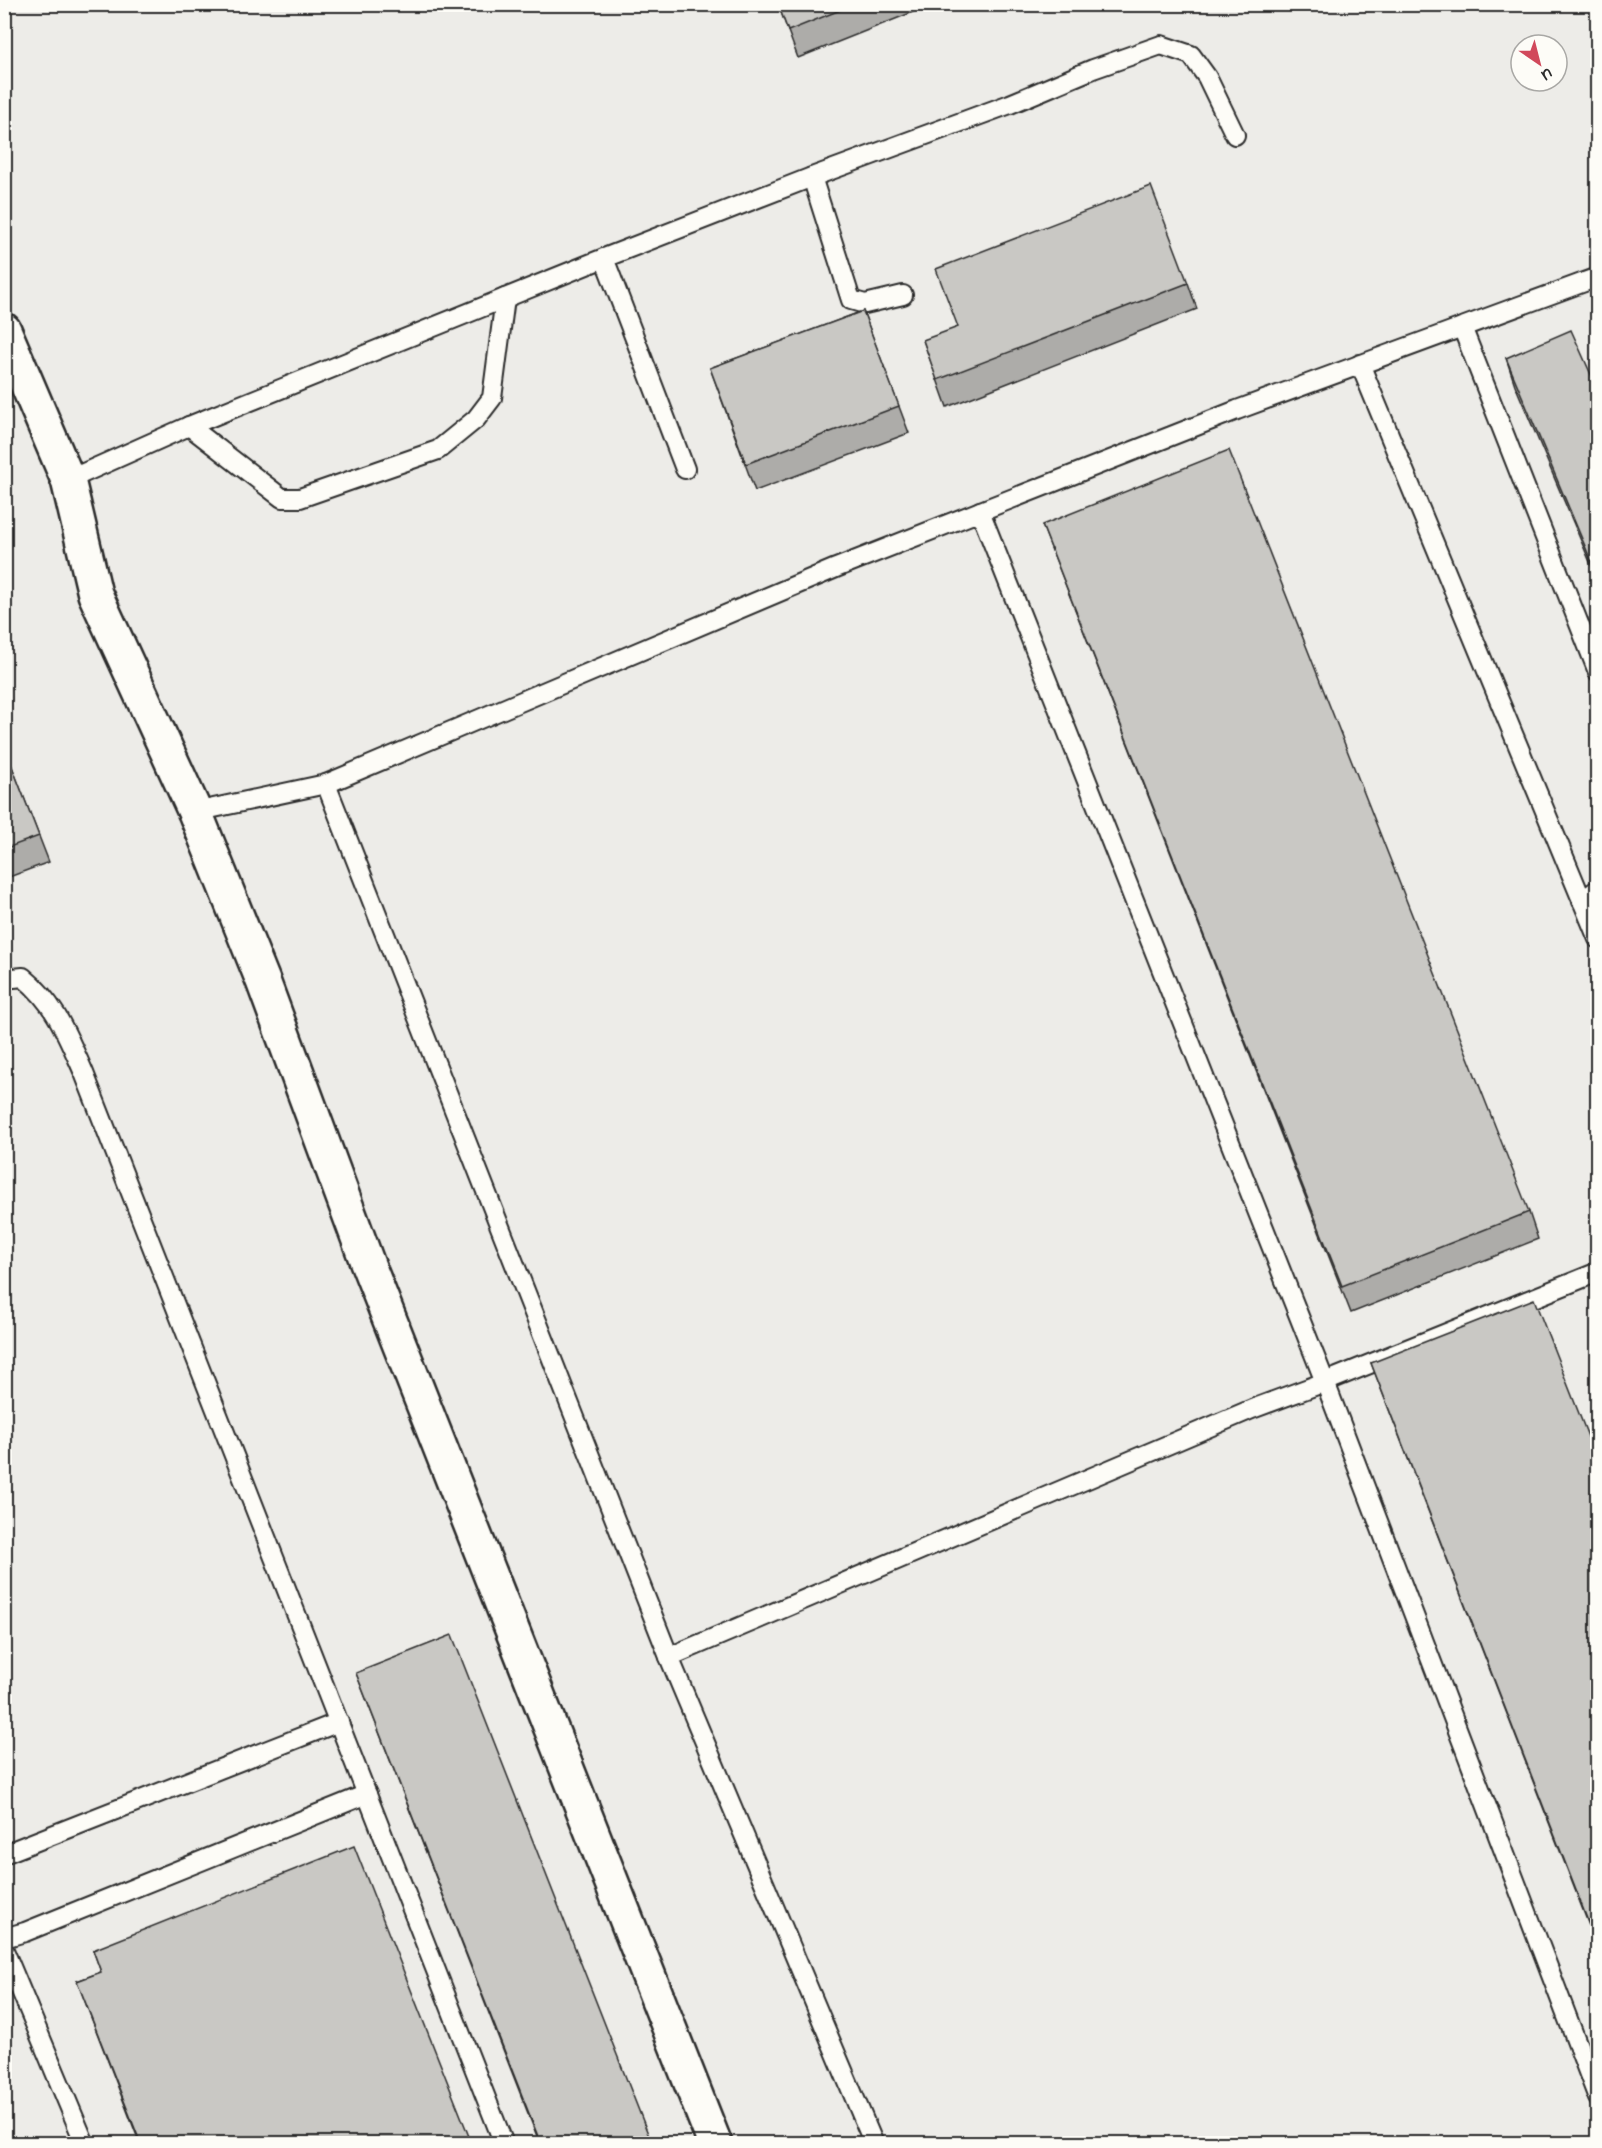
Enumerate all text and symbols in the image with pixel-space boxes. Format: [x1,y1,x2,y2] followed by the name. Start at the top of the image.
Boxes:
[1509,33,1569,93] north arrow
[1537,63,1557,86] text: U

